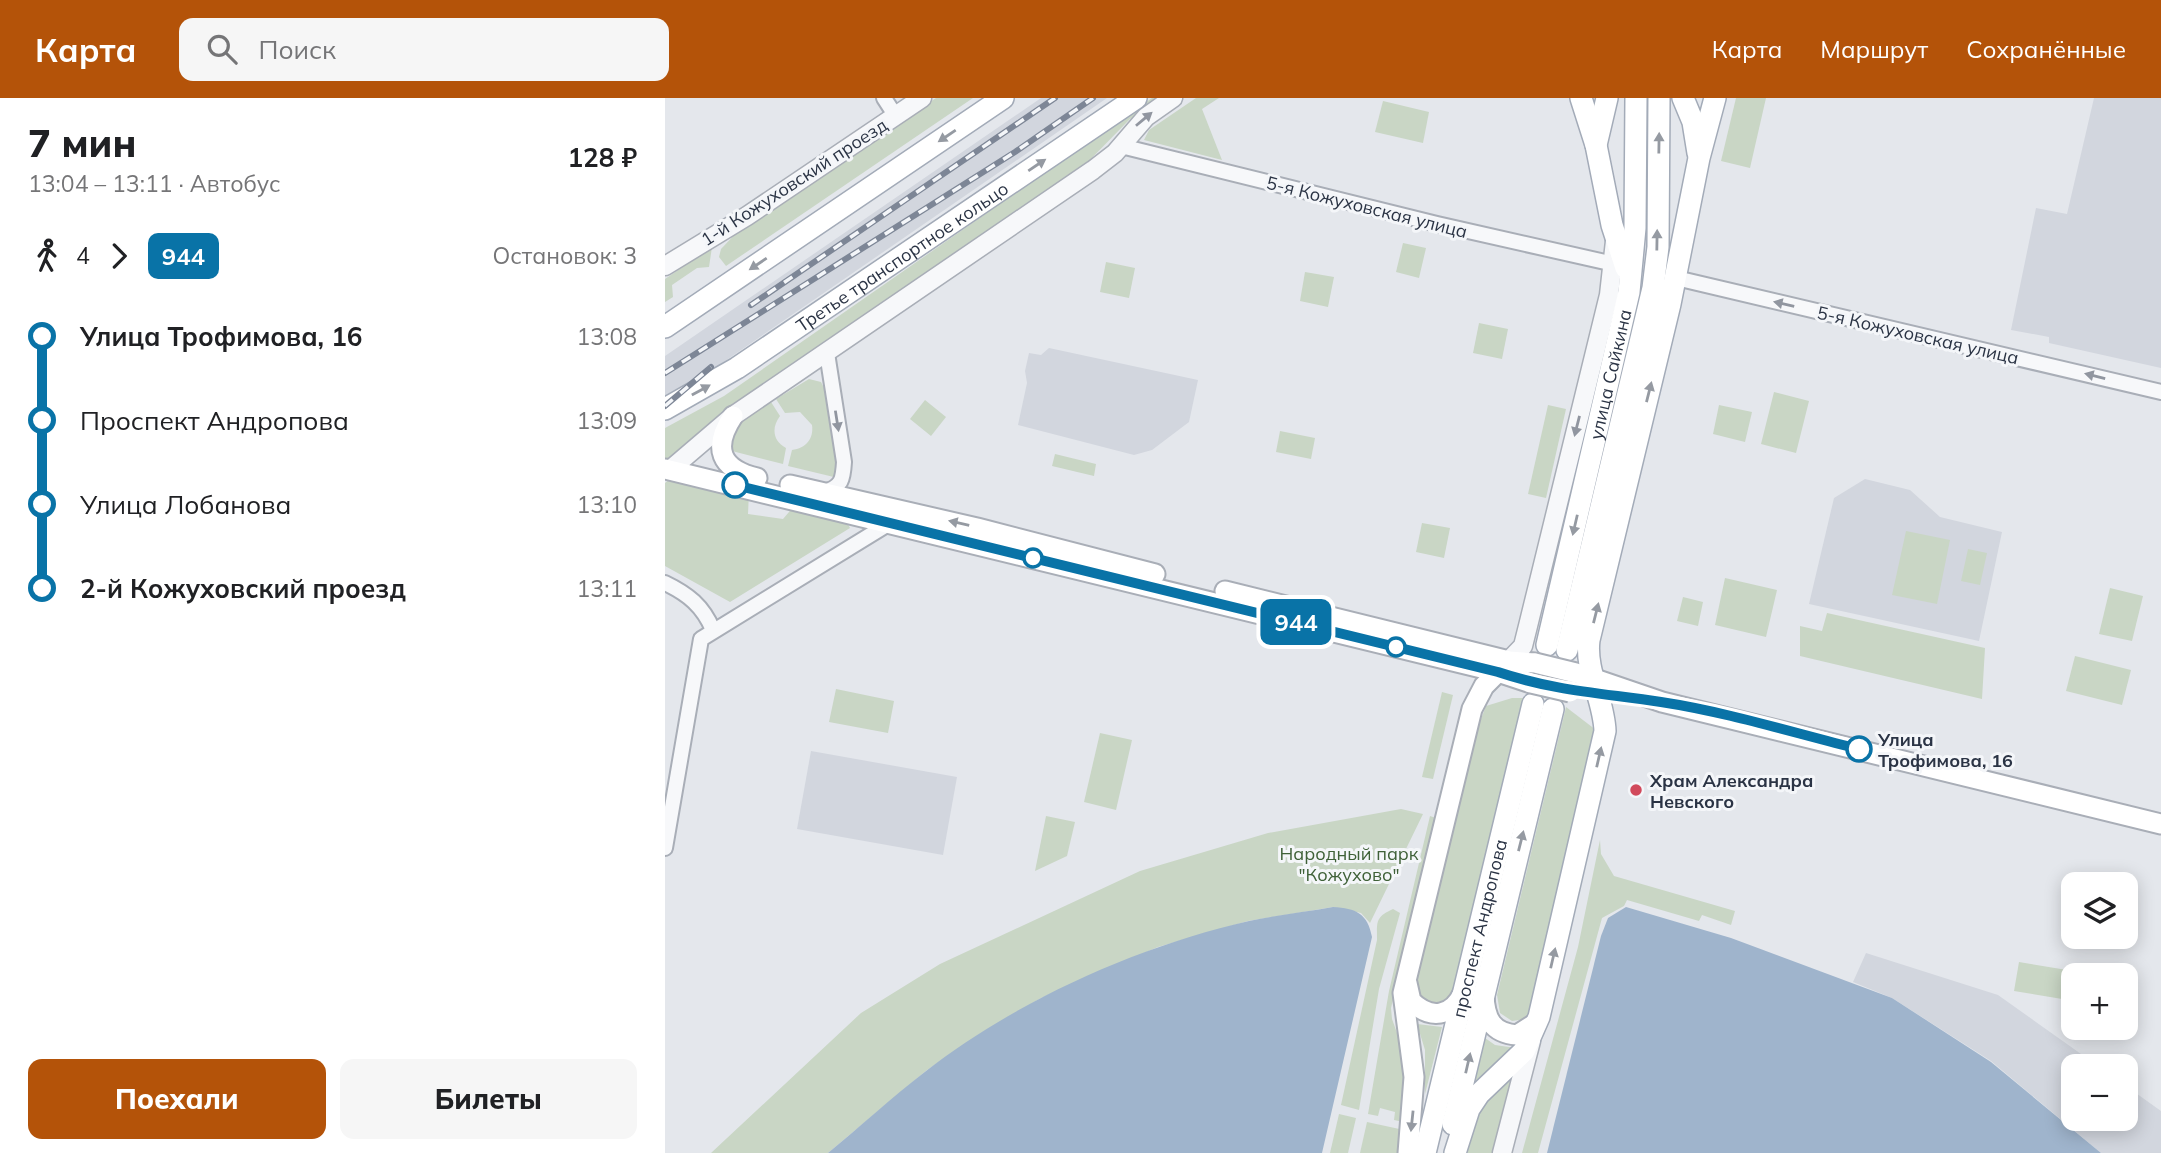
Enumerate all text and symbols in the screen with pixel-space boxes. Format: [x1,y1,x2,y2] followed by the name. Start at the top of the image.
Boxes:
[179,18,669,81] search box
[35,29,137,70] text: Карта
[203,30,241,68] icon: search
[259,33,336,66] text: Поиск
[1712,34,1782,64] text: Карта
[1820,34,1928,64] text: Маршрут
[1966,34,2126,64] text: Сохранённые
[1135,111,1153,127] one-way arrow
[696,113,892,251] street label: 1-й Кожуховский проезд
[28,119,136,167] text: 7 мин
[938,129,956,143] one-way arrow
[1653,132,1665,154] one-way arrow
[567,141,637,174] text: 128 ₽
[1027,159,1046,172] one-way arrow
[28,169,281,198] text: 13:04 – 13:11 · Автобус
[1264,171,1470,243] street label: 5-я Кожуховская улица
[791,176,1013,336] street label: Третье транспортное кольцо
[1652,229,1663,251] one-way arrow
[28,237,66,275] icon: walk
[100,237,138,275] icon: forward
[76,241,90,270] text: 4
[162,241,205,271] text: 944
[492,241,637,270] text: Остановок: 3
[749,257,768,270] one-way arrow
[1773,298,1795,309] one-way arrow
[1815,301,2021,369] street label: 5-я Кожуховская улица
[1584,307,1636,442] street label: улица Сайкина
[80,320,362,353] text: Улица Трофимова, 16
[577,322,637,351] text: 13:08
[2083,370,2105,381] one-way arrow
[1644,381,1655,403] one-way arrow
[692,384,711,396] one-way arrow
[80,404,349,437] text: Проспект Андропова
[577,406,637,435] text: 13:09
[832,410,843,432] one-way arrow
[1571,415,1582,437] one-way arrow
[722,472,748,498] unlabelled marker
[80,488,291,521] text: Улица Лобанова
[577,490,637,519] text: 13:10
[1569,514,1580,536] one-way arrow
[948,518,970,529] one-way arrow
[1023,548,1043,568] unlabelled marker
[80,572,406,605] text: 2-й Кожуховский проезд
[577,574,637,603] text: 13:11
[1256,599,1336,645] line badge: 944
[1590,602,1601,624] one-way arrow
[1274,607,1318,637] text: 944
[1386,637,1406,657] unlabelled marker
[1877,728,2013,772] place label: Улица Трофимова, 16
[1846,736,1872,762] marker: Улица Трофимова, 16
[1594,746,1605,768] one-way arrow
[1649,769,1813,813] place label: Храм Александра Невского
[1628,782,1644,798] marker: Храм Александра Невского
[1516,830,1527,852] one-way arrow
[1446,837,1512,1020] street label: проспект Андропова
[1279,842,1419,886] park label: Народный парк "Кожухово"
[2061,872,2138,1131] map controls
[2061,872,2138,949] button: layers
[1548,947,1559,969] one-way arrow
[2061,963,2138,1040] button: +
[1463,1052,1474,1074] one-way arrow
[2061,1054,2138,1131] button: −
[28,1059,326,1139] button: Поехали
[340,1059,637,1139] button: Билеты
[1406,1111,1417,1133] one-way arrow

